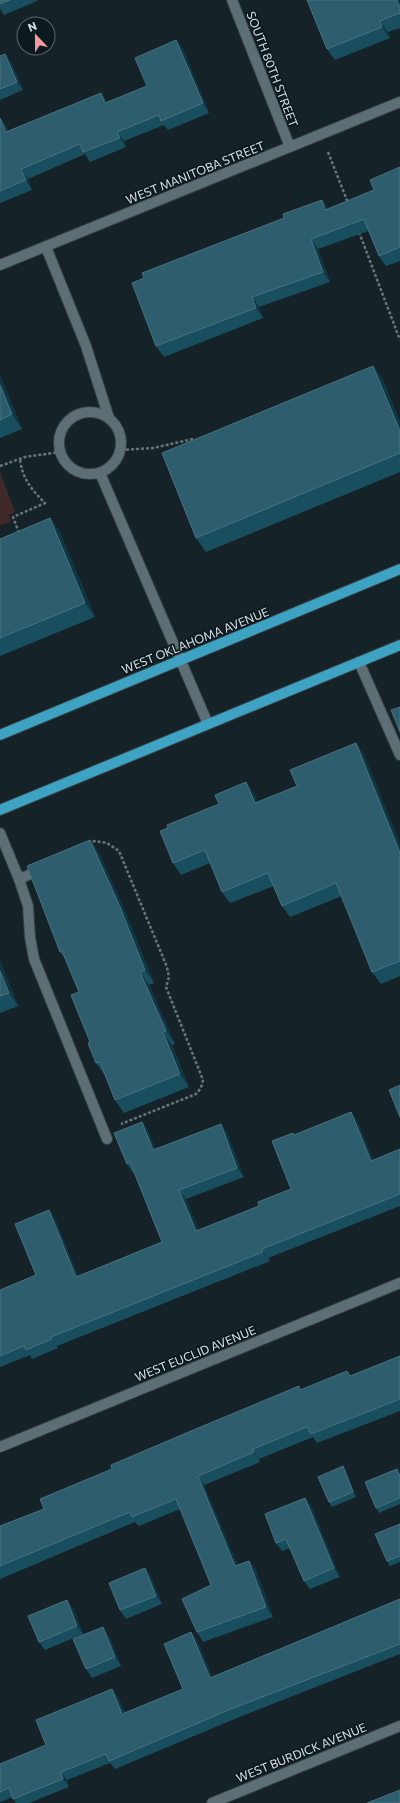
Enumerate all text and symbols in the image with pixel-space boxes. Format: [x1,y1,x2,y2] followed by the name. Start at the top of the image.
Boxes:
[244,9,302,129] street label: SOUTH 80TH STREET
[16,16,56,56] north arrow
[26,19,38,34] text: N
[124,138,267,206] street label: WEST MANITOBA STREET
[119,604,271,676] street label: WEST OKLAHOMA AVENUE
[132,1322,258,1384] street label: WEST EUCLID AVENUE
[234,1719,368,1785] street label: WEST BURDICK AVENUE

